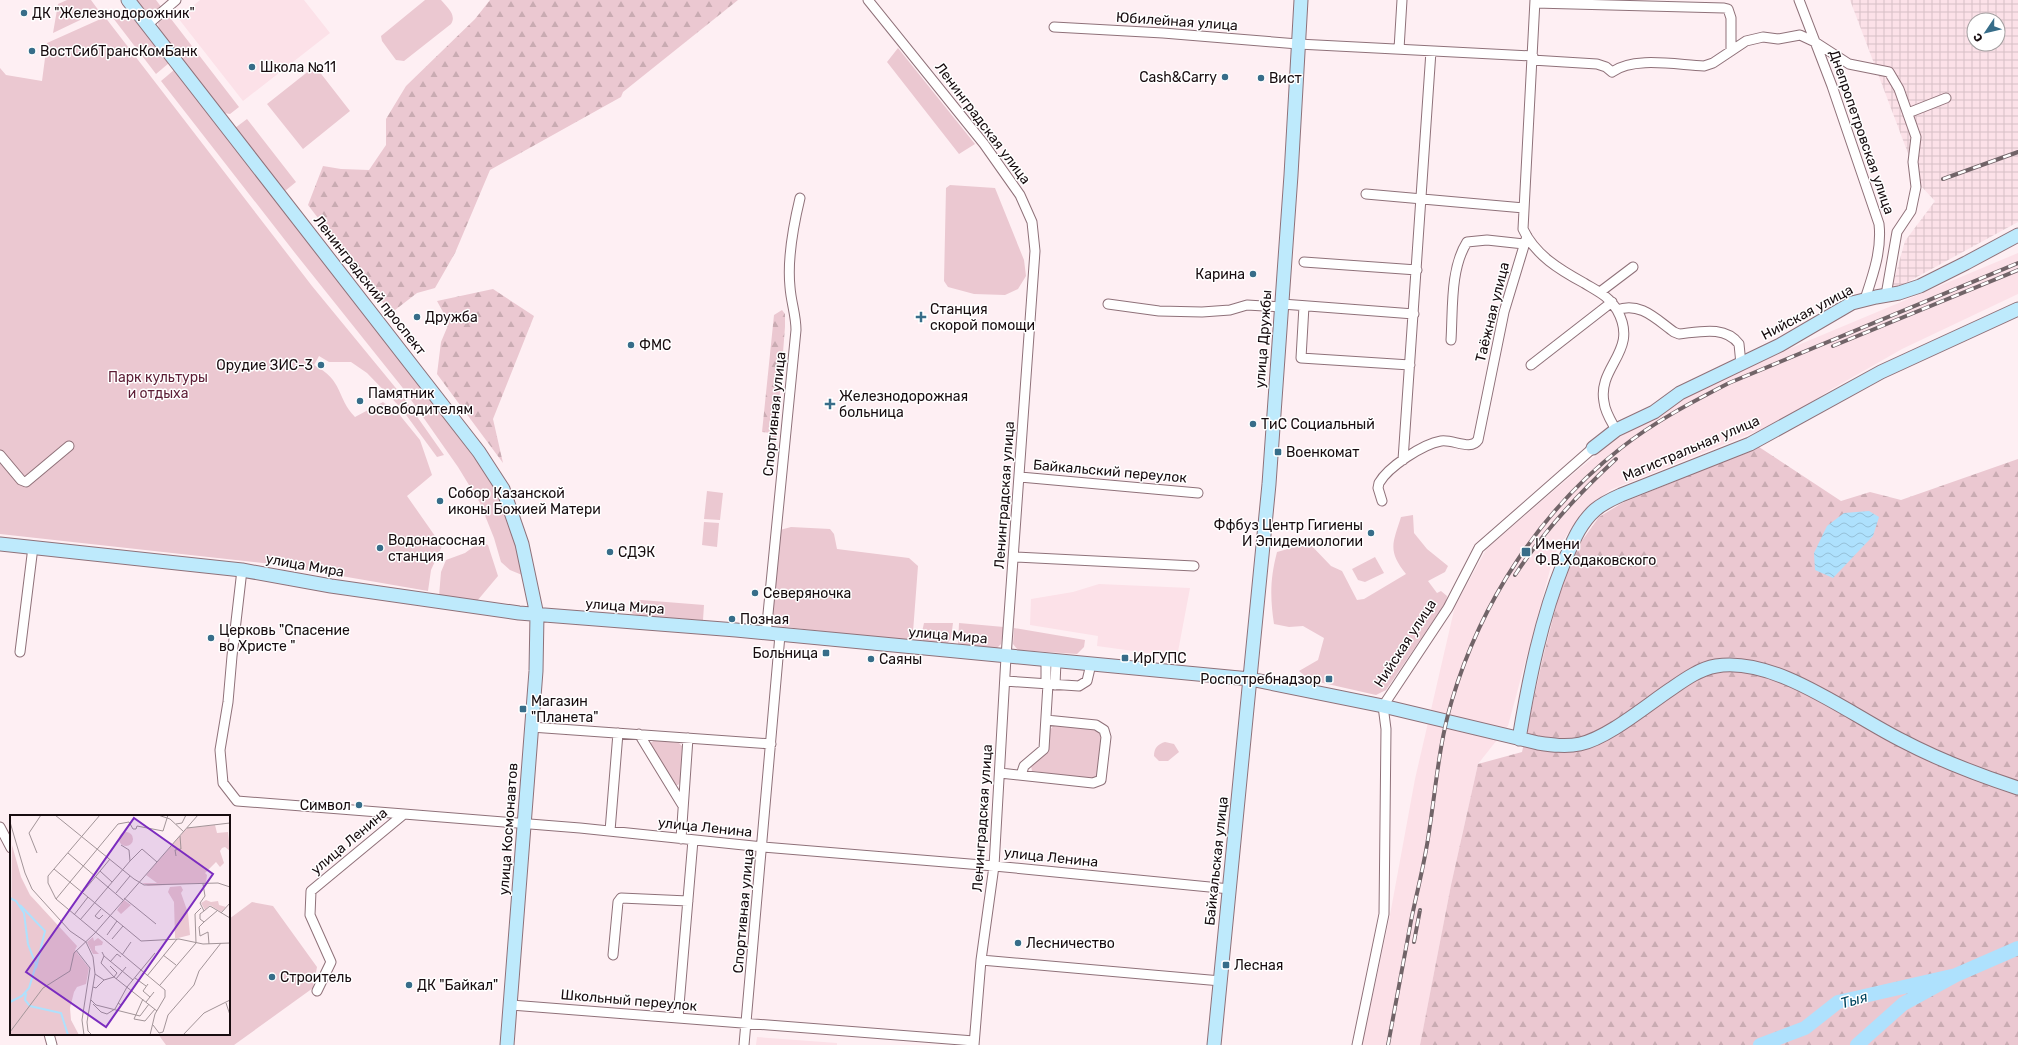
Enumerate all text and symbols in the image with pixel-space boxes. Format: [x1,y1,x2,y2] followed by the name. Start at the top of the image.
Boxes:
[32,5,195,22] place label: ДК "Железнодорожник"
[19,8,29,18] marker: ДК "Железнодорожник"
[1115,9,1238,34] street label: Юбилейная улица
[1966,12,2006,52] north arrow
[1971,30,1986,44] text: С
[40,43,198,60] place label: ВостСибТрансКомБанк
[27,46,37,56] marker: ВостСибТрансКомБанк
[1825,48,1898,217] street label: Днепропетровская улица
[260,59,336,76] place label: Школа №11
[931,59,1034,188] street label: Ленинградская улица
[247,62,257,72] marker: Школа №11
[1139,69,1217,86] place label: Cash&Carry
[1269,70,1302,87] place label: Вист
[1220,72,1230,82] marker: Cash&Carry
[1256,73,1266,83] marker: Вист
[310,212,429,359] street label: Ленинградский проспект
[1472,260,1513,364] street label: Таёжная улица
[1195,266,1245,283] place label: Карина
[1248,269,1258,279] marker: Карина
[1759,281,1856,344] street label: Нийская улица
[1252,289,1275,389] street label: улица Дружбы
[930,301,1035,334] place label: Станция скорой помощи
[425,309,478,326] place label: Дружба
[915,311,927,323] marker: Станция скорой помощи
[412,312,422,322] marker: Дружба
[639,337,671,354] place label: ФМС
[626,340,636,350] marker: ФМС
[760,351,789,477] street label: Спортивная улица
[216,357,313,374] place label: Орудие ЗИС-3
[316,360,326,370] marker: Орудие ЗИС-3
[108,369,208,402] park label: Парк культуры и отдыха
[368,385,473,418] place label: Памятник освободителям
[839,388,968,421] place label: Железнодорожная больница
[355,396,365,406] marker: Памятник освободителям
[824,398,836,410] marker: Железнодорожная больница
[1620,412,1762,485] street label: Магистральная улица
[1261,416,1375,433] place label: ТиС Социальный
[1248,419,1258,429] marker: ТиС Социальный
[991,421,1018,569] street label: Ленинградская улица
[1286,444,1359,461] place label: Военкомат
[1273,447,1283,457] marker: Военкомат
[1032,456,1188,487] street label: Байкальский переулок
[448,485,601,518] place label: Собор Казанской иконы Божией Матери
[435,496,445,506] marker: Собор Казанской иконы Божией Матери
[1214,517,1363,550] place label: Ффбуз Центр Гигиены И Эпидемиологии
[1366,528,1376,538] marker: Ффбуз Центр Гигиены И Эпидемиологии
[388,532,485,565] place label: Водонасосная станция
[1535,536,1656,569] place label: Имени Ф.В.Ходаковского
[375,543,385,553] marker: Водонасосная станция
[618,544,655,561] place label: СДЭК
[1520,546,1532,558] marker: Имени Ф.В.Ходаковского
[605,547,615,557] marker: СДЭК
[264,550,345,581] street label: улица Мира
[763,585,851,602] place label: Северяночка
[750,588,760,598] marker: Северяночка
[585,595,665,618] street label: улица Мира
[1371,596,1440,690] street label: Нийская улица
[740,611,789,628] place label: Позная
[727,614,737,624] marker: Позная
[219,622,350,655] place label: Церковь "Спасение во Христе "
[908,624,988,647] street label: улица Мира
[206,633,216,643] marker: Церковь "Спасение во Христе "
[753,645,818,662] place label: Больница
[821,648,831,658] marker: Больница
[1133,650,1187,667] place label: ИрГУПС
[879,651,922,668] place label: Саяны
[1120,653,1130,663] marker: ИрГУПС
[866,654,876,664] marker: Саяны
[1200,671,1321,688] place label: Роспотребнадзор
[1324,674,1334,684] marker: Роспотребнадзор
[531,693,599,726] place label: Магазин "Планета"
[518,704,528,714] marker: Магазин "Планета"
[969,744,996,892] street label: Ленинградская улица
[495,762,522,896] street label: улица Космонавтов
[1201,796,1232,927] street label: Байкальская улица
[300,797,351,814] place label: Символ
[354,800,364,810] marker: Символ
[308,804,391,878] street label: улица Ленина
[657,814,753,841] street label: улица Ленина
[10,815,230,1035] inset map
[1003,844,1099,871] street label: улица Ленина
[730,848,757,974] street label: Спортивная улица
[1026,935,1115,952] place label: Лесничество
[1013,938,1023,948] marker: Лесничество
[1234,957,1283,974] place label: Лесная
[1221,960,1231,970] marker: Лесная
[280,969,351,986] place label: Строитель
[267,972,277,982] marker: Строитель
[417,977,498,994] place label: ДК "Байкал"
[404,980,414,990] marker: ДК "Байкал"
[560,986,698,1015] street label: Школьный переулок
[1838,988,1870,1012] water label: Тыя

